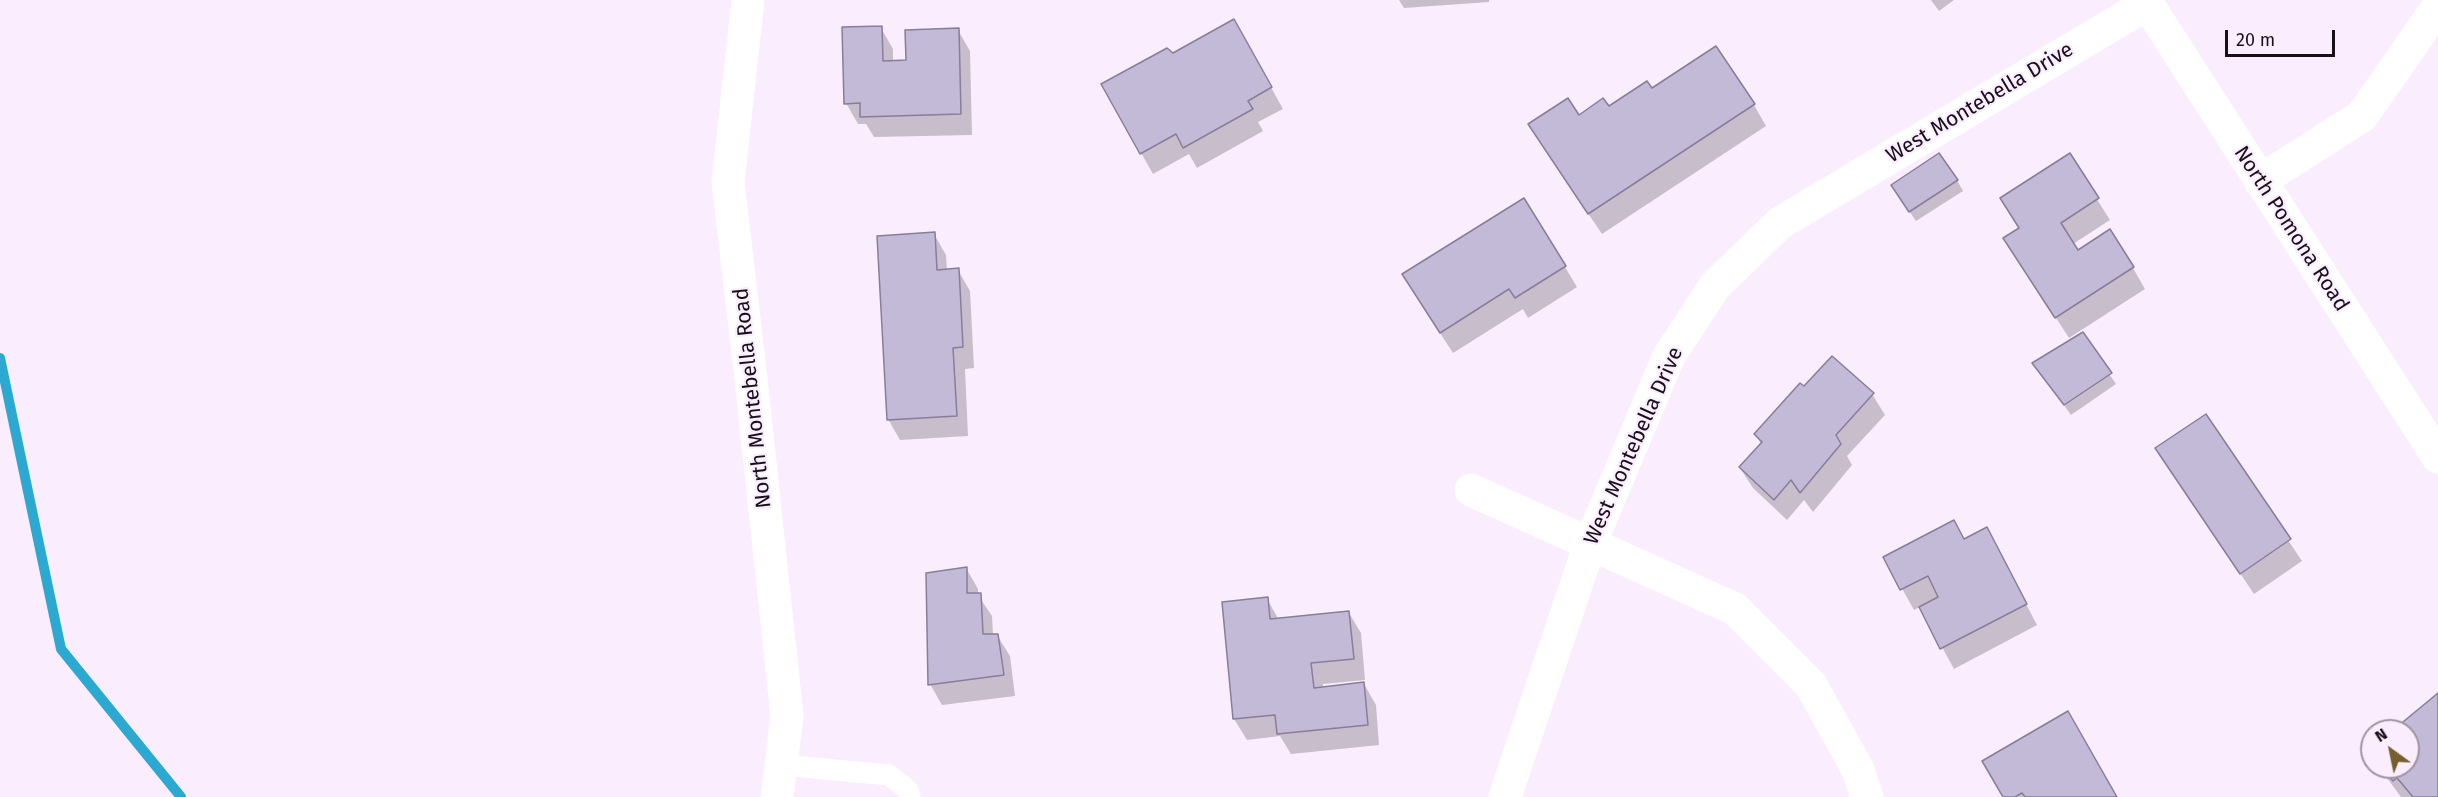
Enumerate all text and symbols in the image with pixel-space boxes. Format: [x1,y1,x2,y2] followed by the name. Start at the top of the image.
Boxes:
[2228,18,2338,56] scale bar
[2236,29,2275,51] text: 20 m
[1882,37,2078,169] street label: West Montebella Drive
[2228,142,2354,316] street label: North Pomona Road
[729,287,777,509] street label: North Montebella Road
[1579,343,1689,549] street label: West Montebella Drive
[2360,719,2420,779] north arrow
[2371,724,2391,746] text: N

